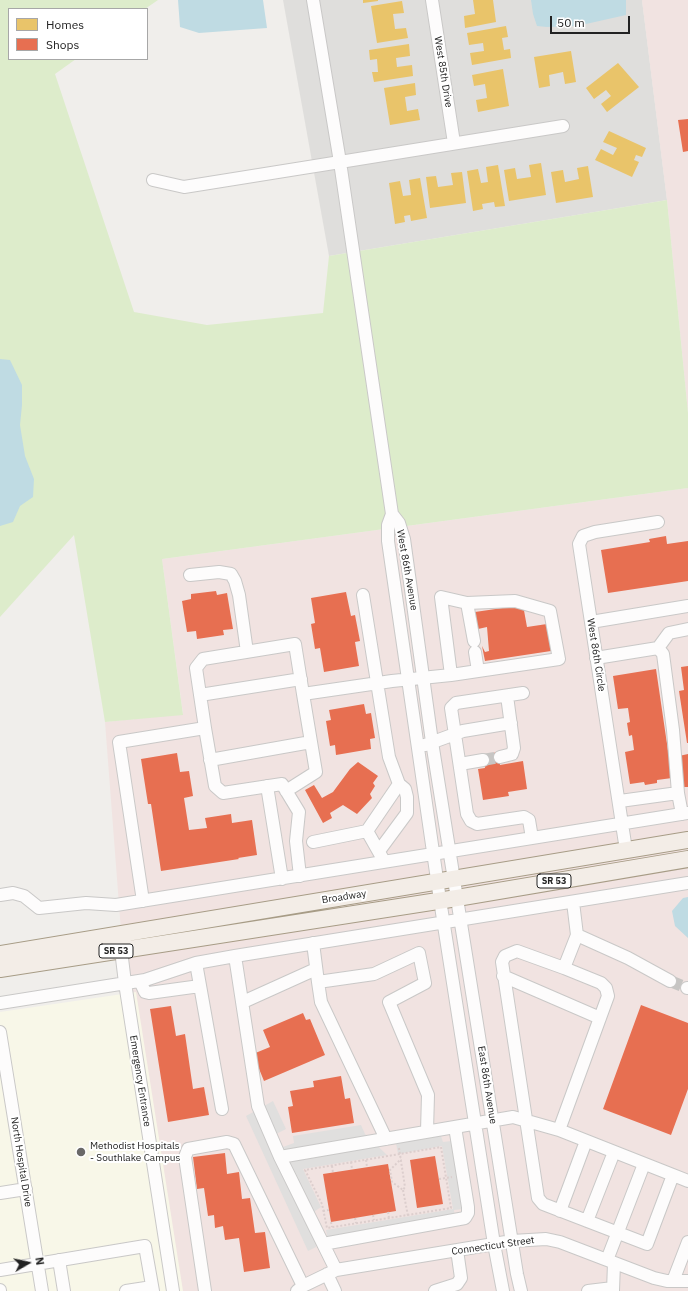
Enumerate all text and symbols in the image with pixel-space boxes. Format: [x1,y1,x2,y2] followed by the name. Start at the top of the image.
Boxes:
[8,8,148,60] legend
[552,8,632,34] scale bar
[557,15,585,30] text: 50 m
[46,17,84,32] text: Homes
[431,36,455,108] street label: West 85th Drive
[46,37,79,52] text: Shops
[394,529,420,611] street label: West 86th Avenue
[584,617,608,693] street label: West 86th Circle
[537,874,571,888] road number: SR 53
[321,888,367,906] street label: Broadway
[99,944,133,958] road number: SR 53
[127,1034,153,1128] street label: Emergency Entrance
[475,1045,499,1125] street label: East 86th Avenue
[8,1116,34,1208] street label: North Hospital Drive
[90,1140,180,1164] place label: Methodist Hospitals - Southlake Campus
[75,1146,87,1158] marker: Methodist Hospitals - Southlake Campus
[451,1234,535,1258] street label: Connecticut Street
[8,1243,48,1283] north arrow
[32,1256,47,1266] text: N

